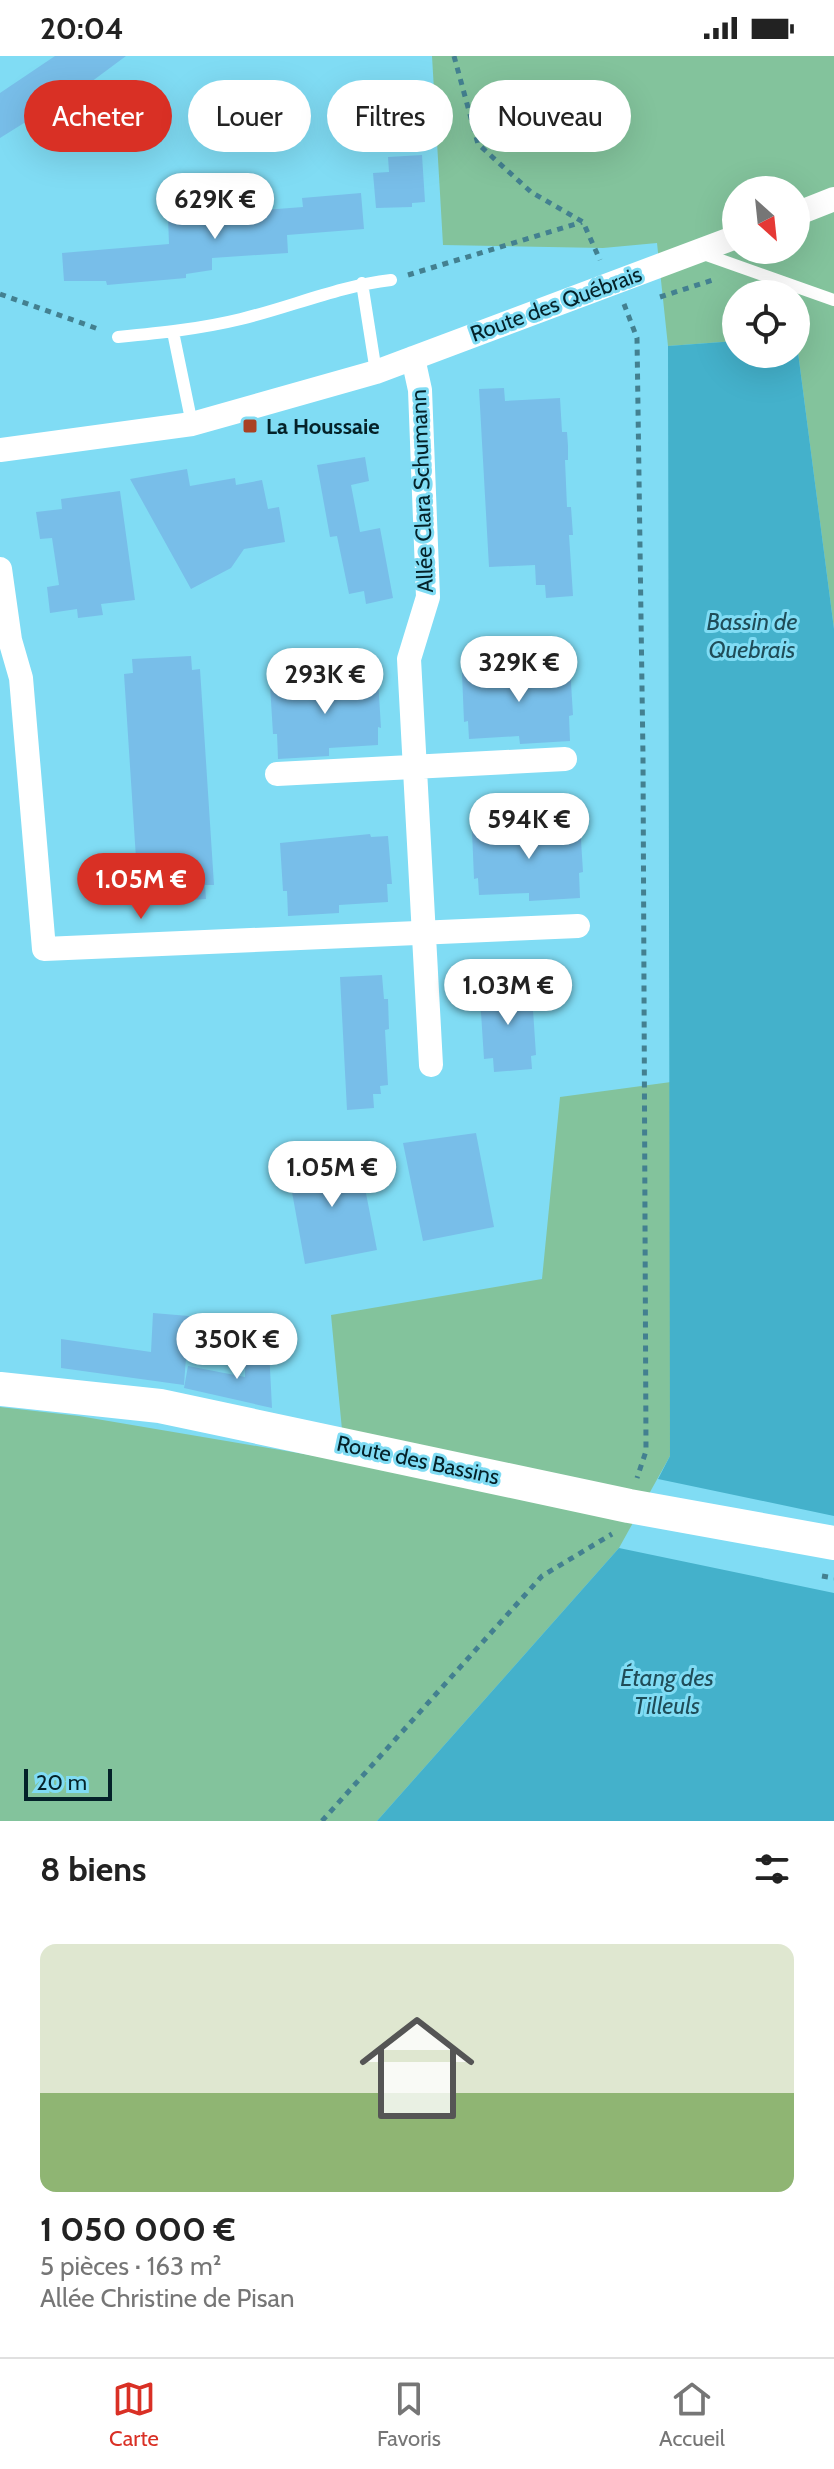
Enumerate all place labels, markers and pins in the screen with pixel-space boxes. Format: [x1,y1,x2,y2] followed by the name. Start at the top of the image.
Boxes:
[150,173,280,241] pin: 629K €
[266,413,380,440] place label: La Houssaie
[241,417,259,435] marker: La Houssaie
[454,636,584,704] pin: 329K €
[260,648,390,716] pin: 293K €
[464,793,594,861] pin: 594K €
[67,853,215,921] pin: 1.05M €
[434,959,582,1027] pin: 1.03M €
[258,1141,406,1209] pin: 1.05M €
[172,1313,302,1381] pin: 350K €

